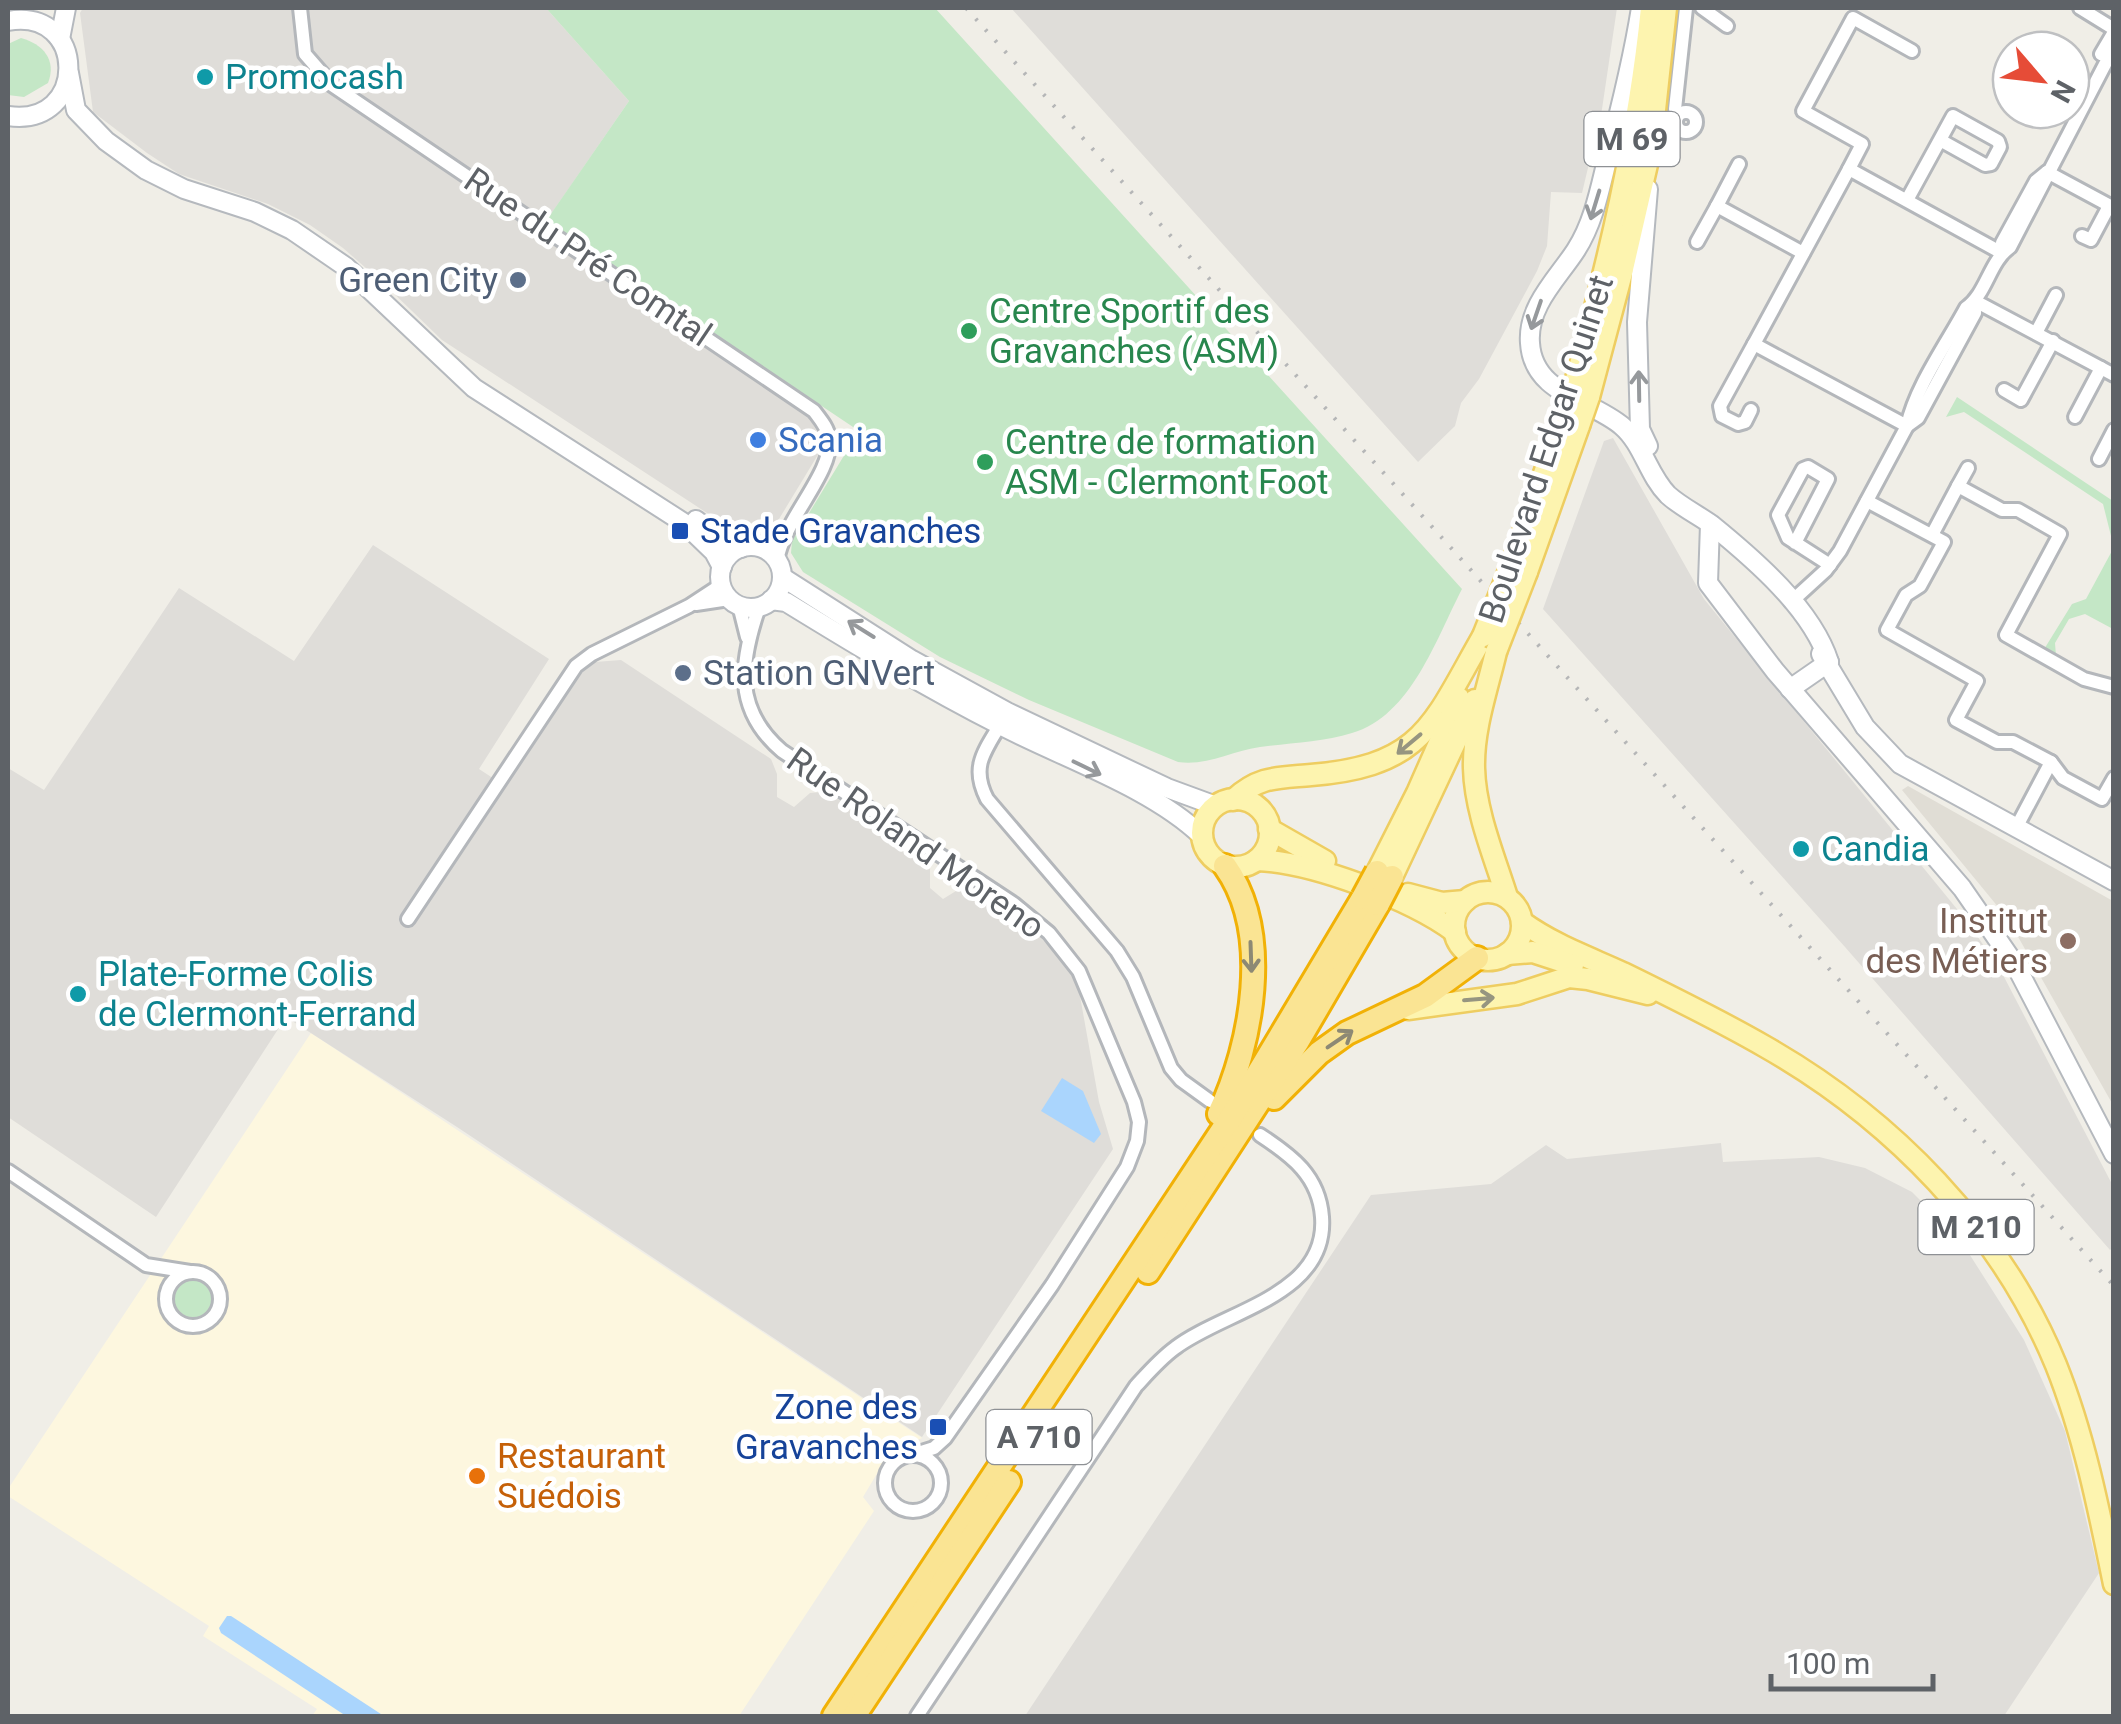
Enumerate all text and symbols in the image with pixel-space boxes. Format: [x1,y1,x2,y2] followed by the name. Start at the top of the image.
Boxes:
[1991,30,2091,130] north arrow
[225,57,404,98] place label: Promocash
[194,66,216,88] marker: Promocash
[2043,75,2082,108] text: N
[1584,112,1680,166] road number: M 69
[456,160,719,355] street label: Rue du Pré Comtal
[1585,188,1603,220] one-way arrow
[338,260,498,301] place label: Green City
[507,269,529,291] marker: Green City
[1471,270,1622,628] street label: Boulevard Edgar Quinet
[989,291,1279,372] place label: Centre Sportif des Gravanches (ASM)
[1526,299,1544,330] one-way arrow
[958,320,980,342] marker: Centre Sportif des Gravanches (ASM)
[1630,370,1648,402] one-way arrow
[778,420,883,461] place label: Scania
[1005,422,1328,503] place label: Centre de formation ASM - Clermont Foot
[747,429,769,451] marker: Scania
[974,451,996,473] marker: Centre de formation ASM - Clermont Foot
[700,511,981,552] place label: Stade Gravanches
[669,520,691,542] marker: Stade Gravanches
[848,619,876,639] one-way arrow
[703,653,935,694] place label: Station GNVert
[672,662,694,684] marker: Station GNVert
[1397,733,1423,755] one-way arrow
[779,739,1052,948] street label: Rue Roland Moreno
[1072,760,1102,779] one-way arrow
[1821,829,1929,870] place label: Candia
[1790,838,1812,860] marker: Candia
[1865,901,2048,982] place label: Institut des Métiers
[2057,930,2079,952] marker: Institut des Métiers
[1241,941,1260,973] one-way arrow
[98,954,417,1035] place label: Plate-Forme Colis de Clermont-Ferrand
[67,983,89,1005] marker: Plate-Forme Colis de Clermont-Ferrand
[1463,989,1495,1008] one-way arrow
[1326,1029,1354,1050] one-way arrow
[1918,1200,2034,1254] road number: M 210
[735,1387,918,1468] place label: Zone des Gravanches
[986,1410,1092,1464] road number: A 710
[927,1416,949,1438] marker: Zone des Gravanches
[497,1436,666,1517] place label: Restaurant Suédois
[466,1465,488,1487] marker: Restaurant Suédois
[1771,1629,1934,1691] scale bar
[1786,1646,1870,1681] text: 100 m

